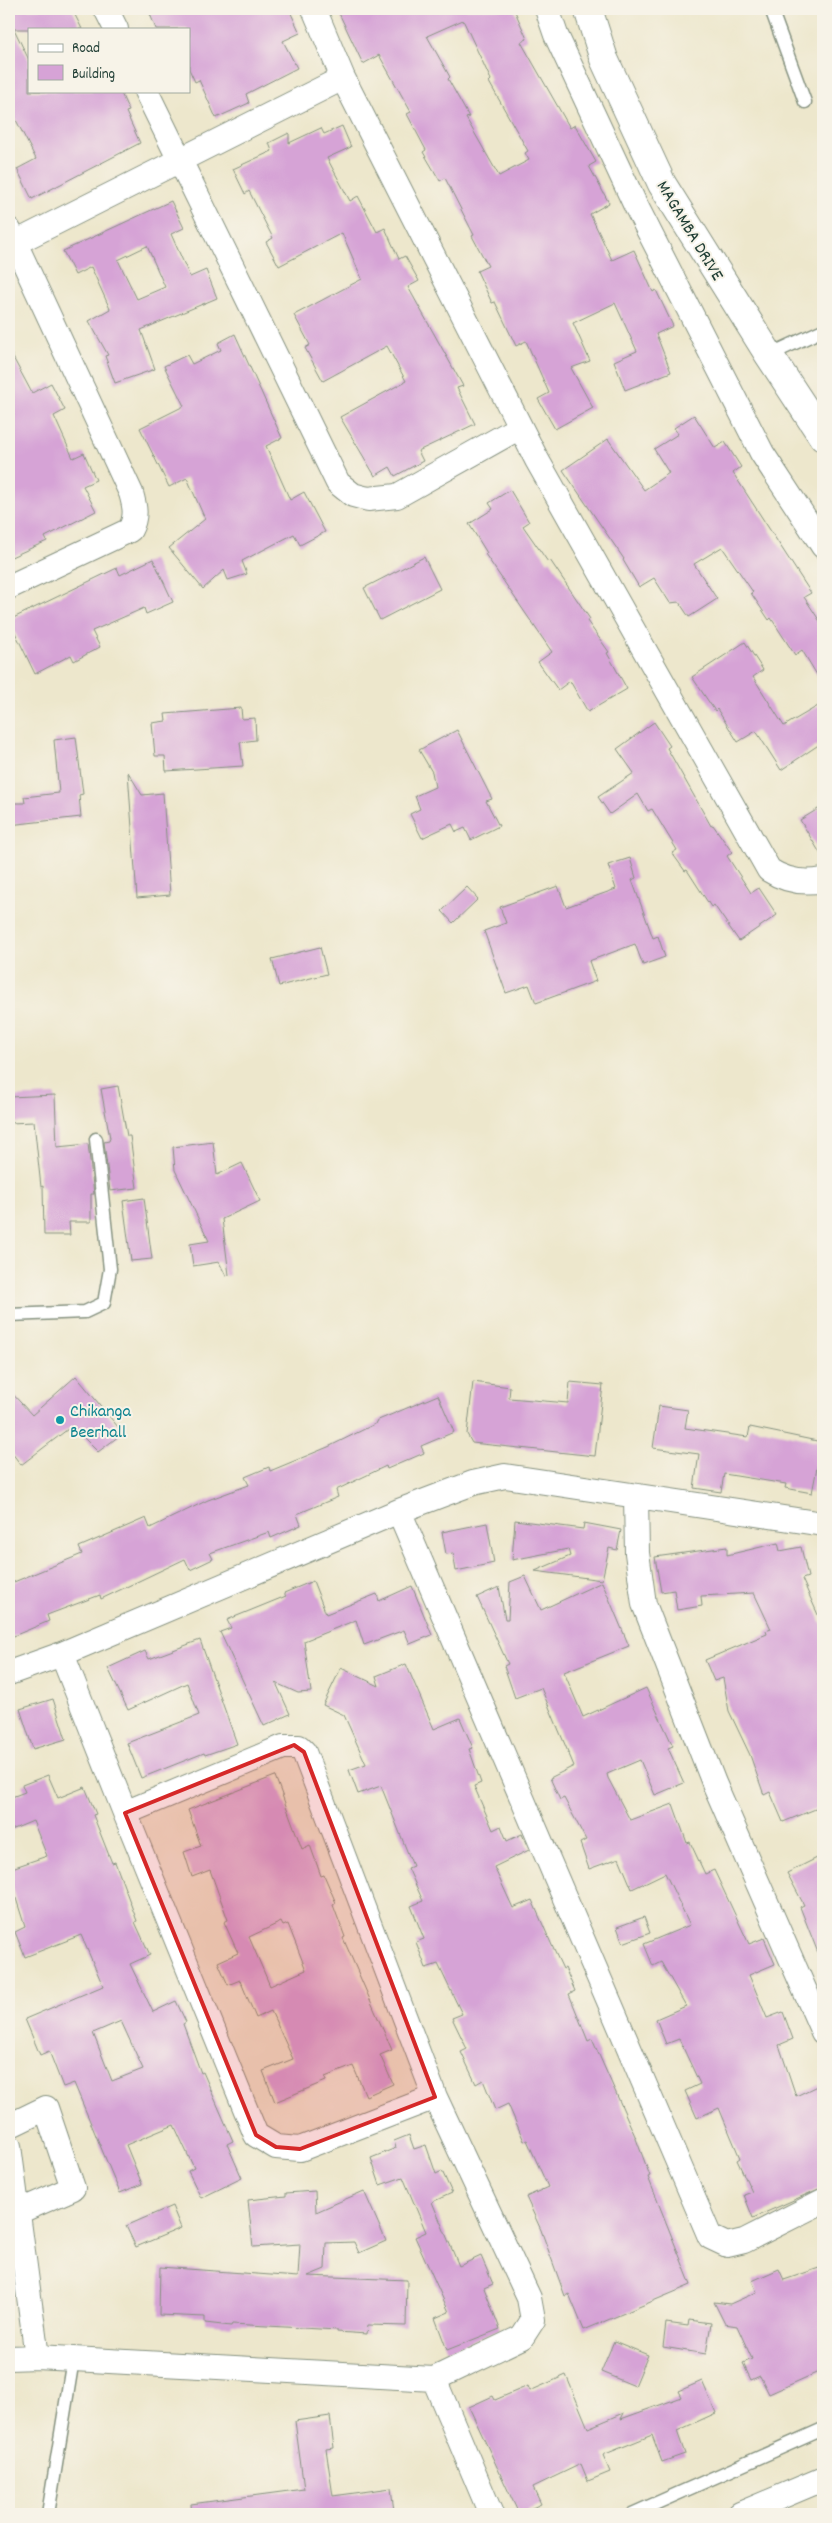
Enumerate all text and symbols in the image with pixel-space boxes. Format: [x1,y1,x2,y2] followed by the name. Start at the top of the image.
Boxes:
[28,28,190,92] legend
[72,38,100,60] text: Road
[72,64,115,86] text: Building
[649,177,729,286] street label: MAGAMBA DRIVE
[70,1400,131,1446] place label: Chikanga Beerhall
[54,1414,66,1426] marker: Chikanga Beerhall

